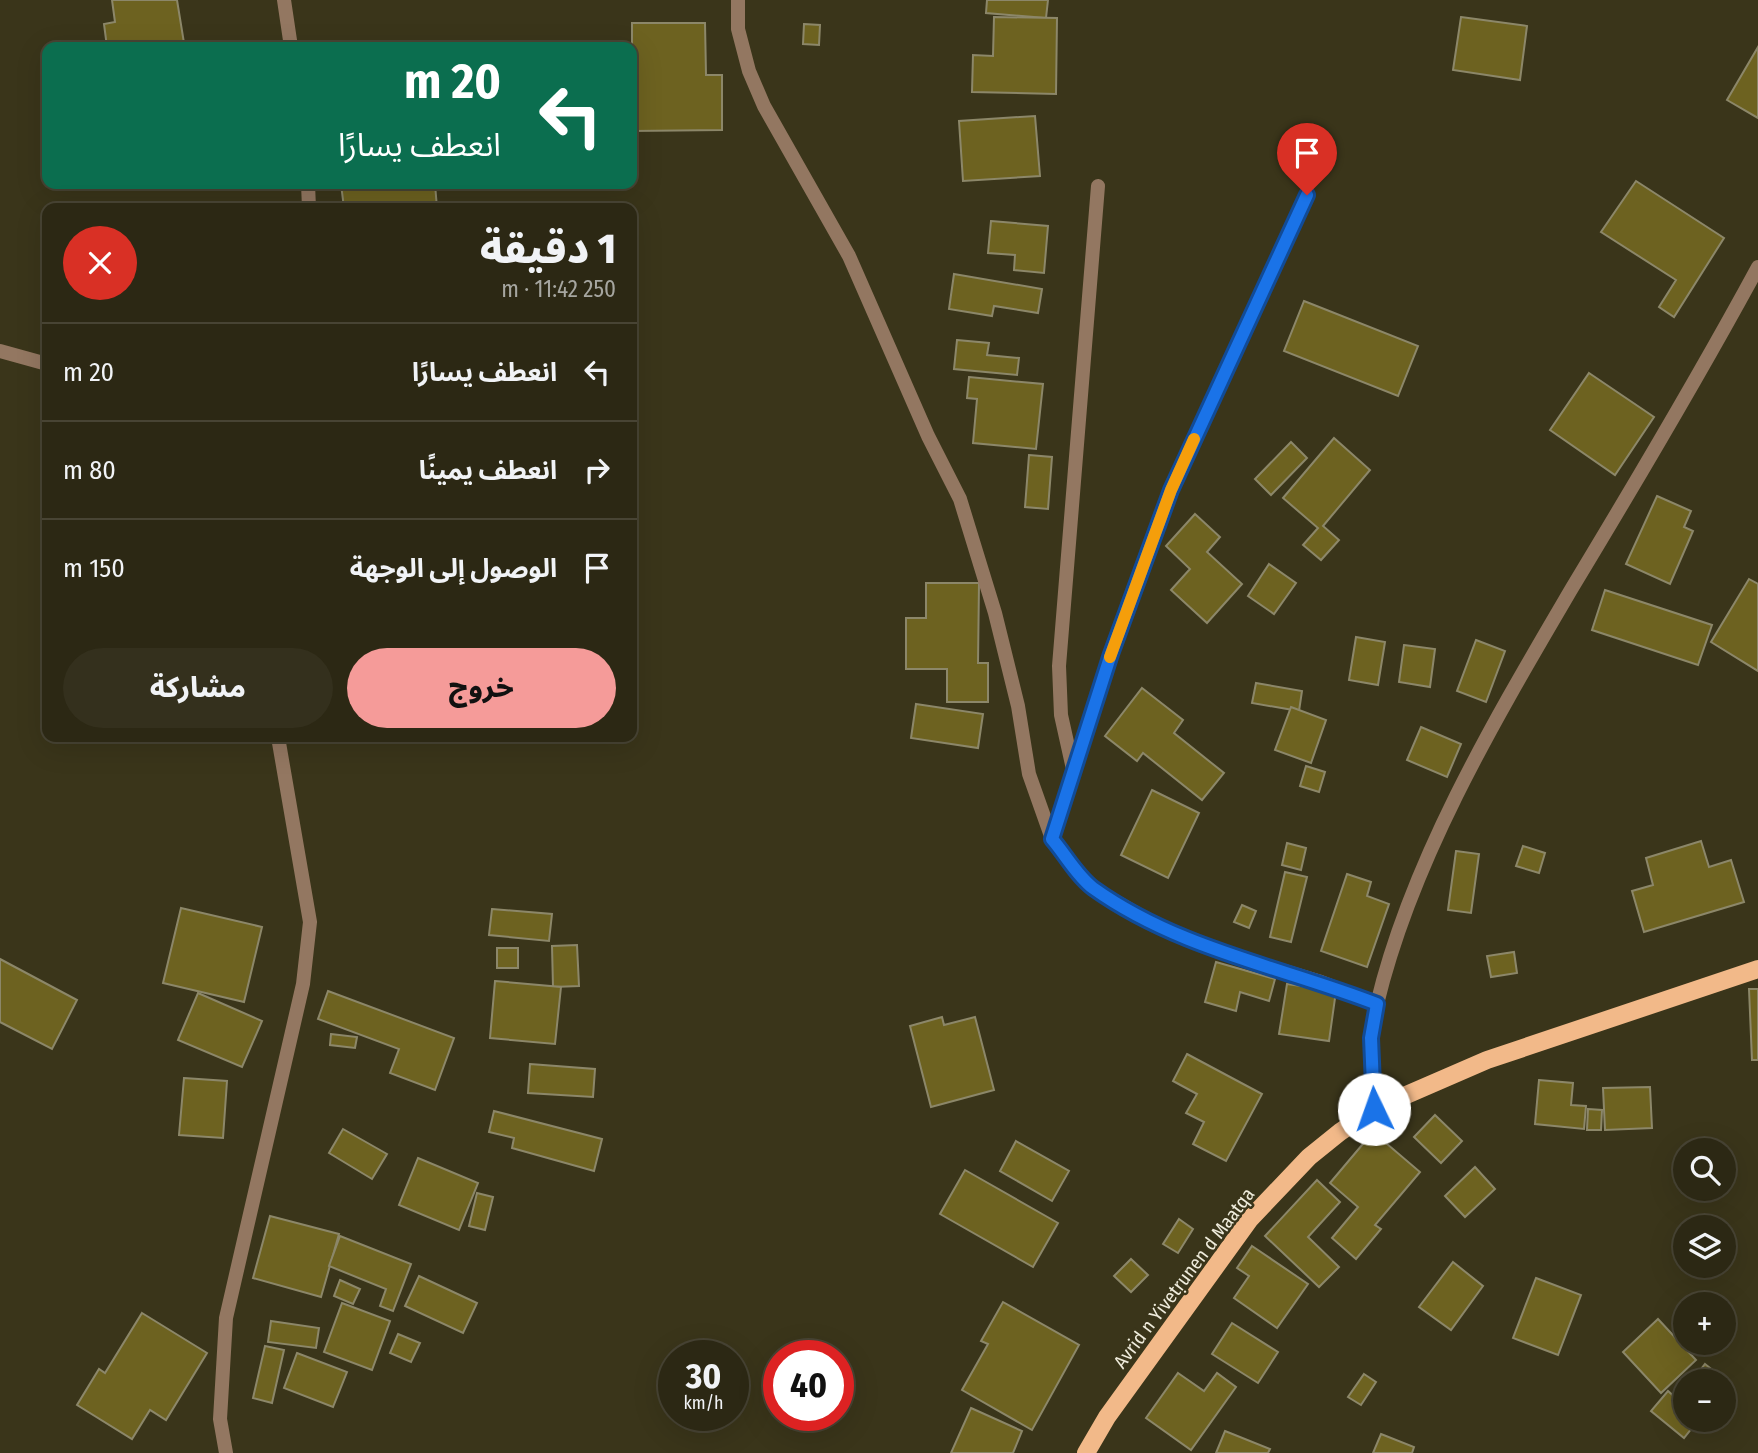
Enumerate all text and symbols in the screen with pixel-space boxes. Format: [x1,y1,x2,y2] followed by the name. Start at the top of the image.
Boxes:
[404,52,501,111] text: 20 m
[525,70,616,161] icon: left
[1277,123,1337,195] pin
[338,126,501,164] text: انعطف يسارًا
[1288,134,1326,172] icon: arrive
[480,224,616,274] text: 1 دقيقة
[63,226,137,300] button: close
[501,275,616,303] text: 250 m · 11:42
[578,353,616,391] icon: left
[63,357,114,388] text: 20 m
[412,357,557,388] text: انعطف يسارًا
[578,451,616,489] icon: right
[63,455,116,486] text: 80 m
[419,455,557,486] text: انعطف يمينًا
[578,549,616,587] icon: arrive
[63,553,125,584] text: 150 m
[350,553,557,584] text: الوصول إلى الوجهة
[63,648,333,728] button: مشاركة
[347,648,616,728] button: خروج
[1337,1072,1411,1146] position arrow
[1673,1138,1736,1432] map controls
[1673,1138,1736,1201] button: search
[1109,1183,1259,1373] street label: Avrid n Yivetṛunen d Maatqa
[1673,1215,1736,1278] button: layers
[1673,1292,1736,1355] button: +
[763,1340,854,1431] speed limit sign: 40
[686,1355,721,1397] text: 30
[1673,1369,1736,1432] button: −
[683,1392,724,1414] text: km/h

